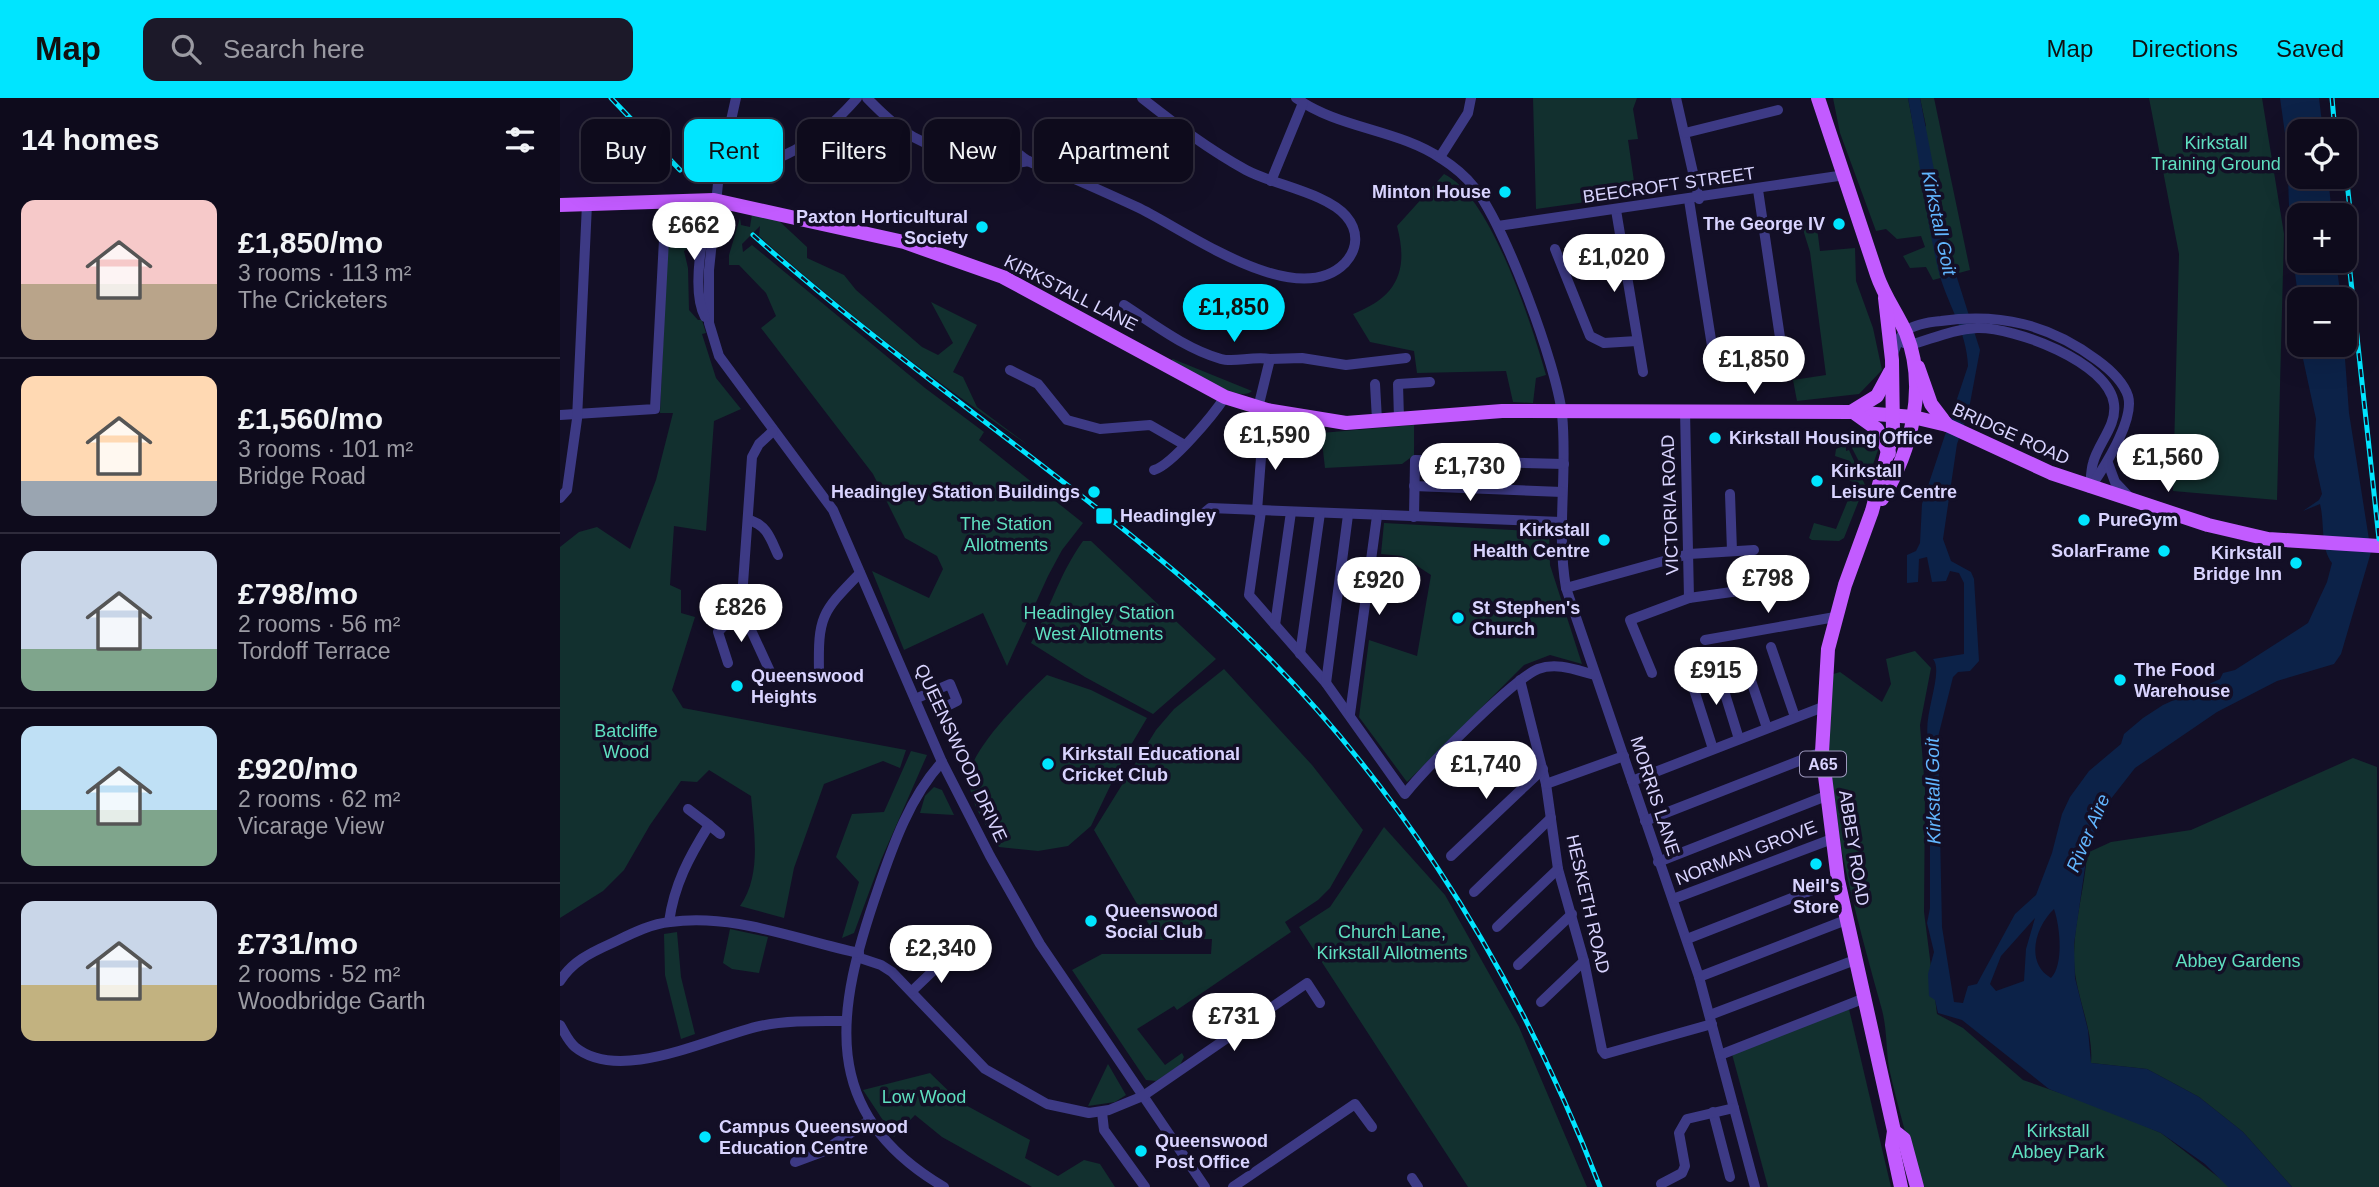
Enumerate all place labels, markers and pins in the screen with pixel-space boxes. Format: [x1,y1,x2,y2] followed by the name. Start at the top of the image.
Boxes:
[1372,182,1491,202] place label: Minton House
[1497,184,1513,200] marker: Minton House
[653,202,735,262] pin: £662
[796,207,968,248] place label: Paxton Horticultural Society
[1703,214,1825,234] place label: The George IV
[1831,216,1847,232] marker: The George IV
[974,219,990,235] marker: Paxton Horticultural Society
[1557,234,1671,294] pin: £1,020
[1177,285,1291,344] pin: £1,850
[1697,336,1811,396] pin: £1,850
[1218,412,1332,472] pin: £1,590
[1729,428,1933,448] place label: Kirkstall Housing Office
[1707,430,1723,446] marker: Kirkstall Housing Office
[2111,434,2225,494] pin: £1,560
[1413,444,1527,503] pin: £1,730
[1831,461,1957,502] place label: Kirkstall Leisure Centre
[1809,473,1825,489] marker: Kirkstall Leisure Centre
[831,482,1080,502] place label: Headingley Station Buildings
[1086,484,1102,500] marker: Headingley Station Buildings
[1094,506,1114,526] marker: Headingley
[1120,506,1216,526] place label: Headingley
[2098,510,2178,530] place label: PureGym
[2076,512,2092,528] marker: PureGym
[1473,520,1590,561] place label: Kirkstall Health Centre
[1596,532,1612,548] marker: Kirkstall Health Centre
[2051,541,2150,561] place label: SolarFrame
[2156,543,2172,559] marker: SolarFrame
[2193,543,2282,584] place label: Kirkstall Bridge Inn
[2288,555,2304,571] marker: Kirkstall Bridge Inn
[1727,556,1809,615] pin: £798
[1338,558,1420,617] pin: £920
[700,584,782,644] pin: £826
[1472,598,1580,639] place label: St Stephen's Church
[1450,610,1466,626] marker: St Stephen's Church
[1675,648,1757,707] pin: £915
[2134,660,2230,701] place label: The Food Warehouse
[751,666,864,707] place label: Queenswood Heights
[2112,672,2128,688] marker: The Food Warehouse
[729,678,745,694] marker: Queenswood Heights
[1429,742,1543,801] pin: £1,740
[1062,744,1240,785] place label: Kirkstall Educational Cricket Club
[1040,756,1056,772] marker: Kirkstall Educational Cricket Club
[1808,856,1824,872] marker: Neil's Store
[1792,876,1840,917] place label: Neil's Store
[1105,901,1218,942] place label: Queenswood Social Club
[1083,913,1099,929] marker: Queenswood Social Club
[884,926,998,985] pin: £2,340
[1193,993,1275,1053] pin: £731
[719,1117,908,1158] place label: Campus Queenswood Education Centre
[697,1129,713,1145] marker: Campus Queenswood Education Centre
[1155,1131,1268,1172] place label: Queenswood Post Office
[1133,1143,1149,1159] marker: Queenswood Post Office

